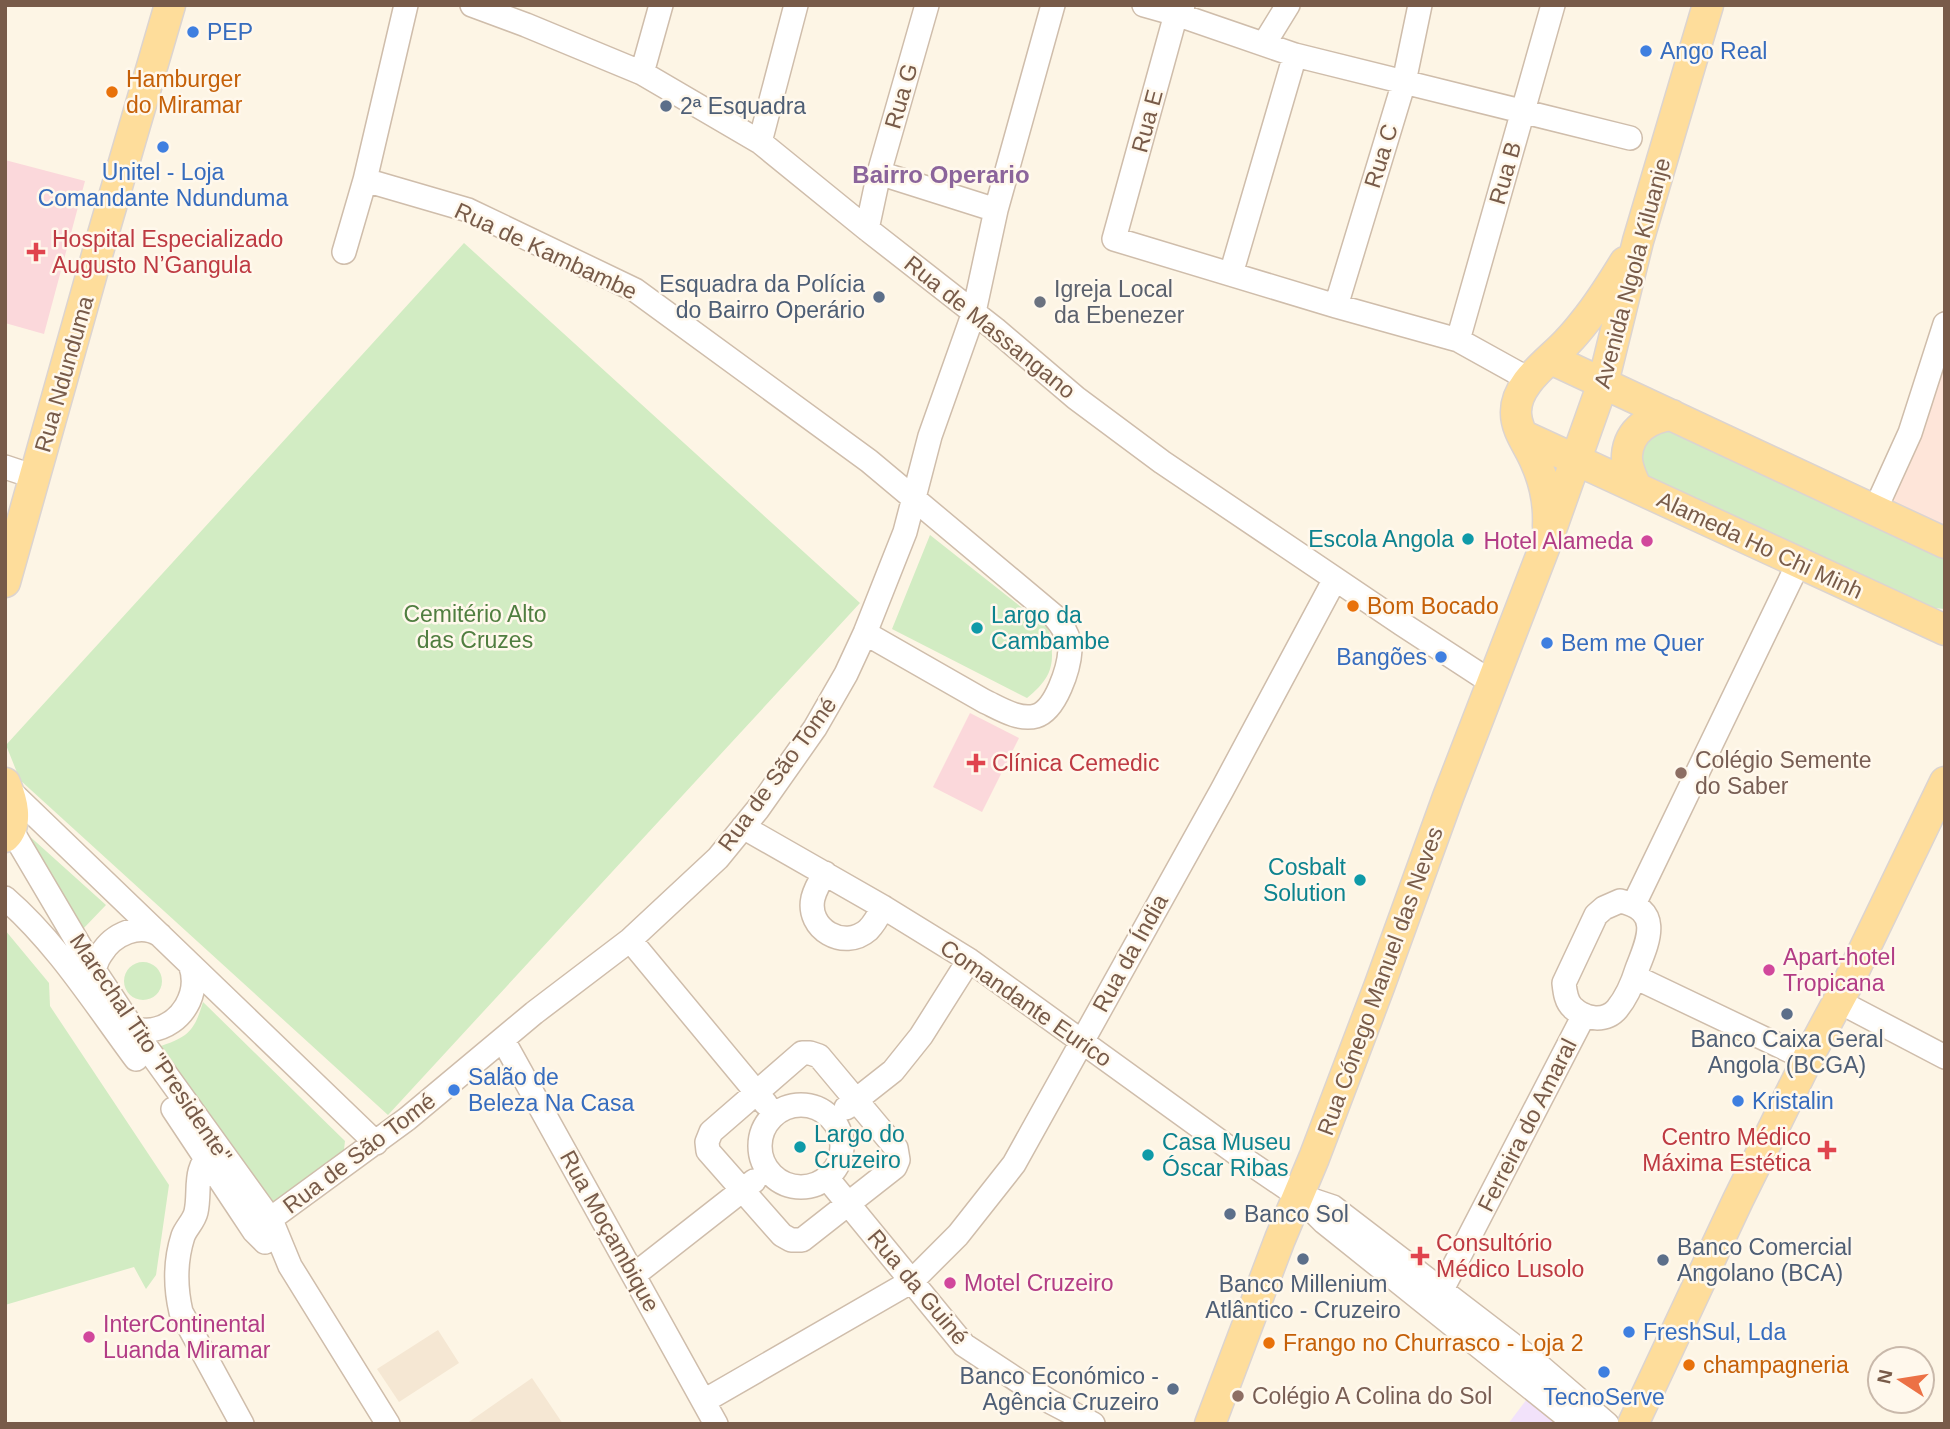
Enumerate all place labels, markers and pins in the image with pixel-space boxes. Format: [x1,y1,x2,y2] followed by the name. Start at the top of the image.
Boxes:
[207,19,253,45] place label: PEP
[185,24,201,40] marker: PEP
[1660,38,1767,64] place label: Ango Real
[1638,43,1654,59] marker: Ango Real
[126,66,243,118] place label: Hamburger do Miramar
[104,84,120,100] marker: Hamburger do Miramar
[680,93,806,119] place label: 2ª Esquadra
[658,98,674,114] marker: 2ª Esquadra
[155,139,171,155] marker: Unitel - Loja Comandante Ndunduma
[38,159,289,211] place label: Unitel - Loja Comandante Ndunduma
[52,226,283,278] place label: Hospital Especializado Augusto N’Gangula
[26,242,46,262] marker: Hospital Especializado Augusto N’Gangula
[659,271,865,323] place label: Esquadra da Polícia do Bairro Operário
[1054,276,1185,328] place label: Igreja Local da Ebenezer
[871,289,887,305] marker: Esquadra da Polícia do Bairro Operário
[1032,294,1048,310] marker: Igreja Local da Ebenezer
[1308,526,1454,552] place label: Escola Angola
[1483,528,1633,554] place label: Hotel Alameda
[1460,531,1476,547] marker: Escola Angola
[1639,533,1655,549] marker: Hotel Alameda
[1367,593,1499,619] place label: Bom Bocado
[1345,598,1361,614] marker: Bom Bocado
[991,602,1110,654] place label: Largo da Cambambe
[969,620,985,636] marker: Largo da Cambambe
[1561,630,1704,656] place label: Bem me Quer
[1539,635,1555,651] marker: Bem me Quer
[1336,644,1427,670] place label: Bangões
[1433,649,1449,665] marker: Bangões
[1695,747,1871,799] place label: Colégio Semente do Saber
[992,750,1159,776] place label: Clínica Cemedic
[966,753,986,773] marker: Clínica Cemedic
[1673,765,1689,781] marker: Colégio Semente do Saber
[1263,854,1347,906] place label: Cosbalt Solution
[1352,872,1368,888] marker: Cosbalt Solution
[1783,944,1896,996] place label: Apart-hotel Tropicana
[1761,962,1777,978] marker: Apart-hotel Tropicana
[1779,1006,1795,1022] marker: Banco Caixa Geral Angola (BCGA)
[1690,1026,1884,1078] place label: Banco Caixa Geral Angola (BCGA)
[468,1064,634,1116] place label: Salão de Beleza Na Casa
[446,1082,462,1098] marker: Salão de Beleza Na Casa
[1752,1088,1834,1114] place label: Kristalin
[1730,1093,1746,1109] marker: Kristalin
[814,1121,905,1173] place label: Largo do Cruzeiro
[1642,1124,1811,1176] place label: Centro Médico Máxima Estética
[1162,1129,1291,1181] place label: Casa Museu Óscar Ribas
[792,1139,808,1155] marker: Largo do Cruzeiro
[1817,1140,1837,1160] marker: Centro Médico Máxima Estética
[1140,1147,1156,1163] marker: Casa Museu Óscar Ribas
[1244,1201,1349,1227] place label: Banco Sol
[1222,1206,1238,1222] marker: Banco Sol
[1436,1230,1584,1282] place label: Consultório Médico Lusolo
[1677,1234,1852,1286] place label: Banco Comercial Angolano (BCA)
[1410,1246,1430,1266] marker: Consultório Médico Lusolo
[1295,1251,1311,1267] marker: Banco Millenium Atlântico - Cruzeiro
[1655,1252,1671,1268] marker: Banco Comercial Angolano (BCA)
[964,1270,1114,1296] place label: Motel Cruzeiro
[1205,1271,1401,1323] place label: Banco Millenium Atlântico - Cruzeiro
[942,1275,958,1291] marker: Motel Cruzeiro
[103,1311,271,1363] place label: InterContinental Luanda Miramar
[1643,1319,1786,1345] place label: FreshSul, Lda
[1621,1324,1637,1340] marker: FreshSul, Lda
[81,1329,97,1345] marker: InterContinental Luanda Miramar
[1283,1330,1583,1356] place label: Frango no Churrasco - Loja 2
[1261,1335,1277,1351] marker: Frango no Churrasco - Loja 2
[1703,1352,1849,1378] place label: champagneria
[1681,1357,1697,1373] marker: champagneria
[960,1363,1159,1415] place label: Banco Económico - Agência Cruzeiro
[1596,1364,1612,1380] marker: TecnoServe
[1165,1381,1181,1397] marker: Banco Económico - Agência Cruzeiro
[1252,1383,1492,1409] place label: Colégio A Colina do Sol
[1543,1384,1665,1410] place label: TecnoServe
[1230,1388,1246,1404] marker: Colégio A Colina do Sol

